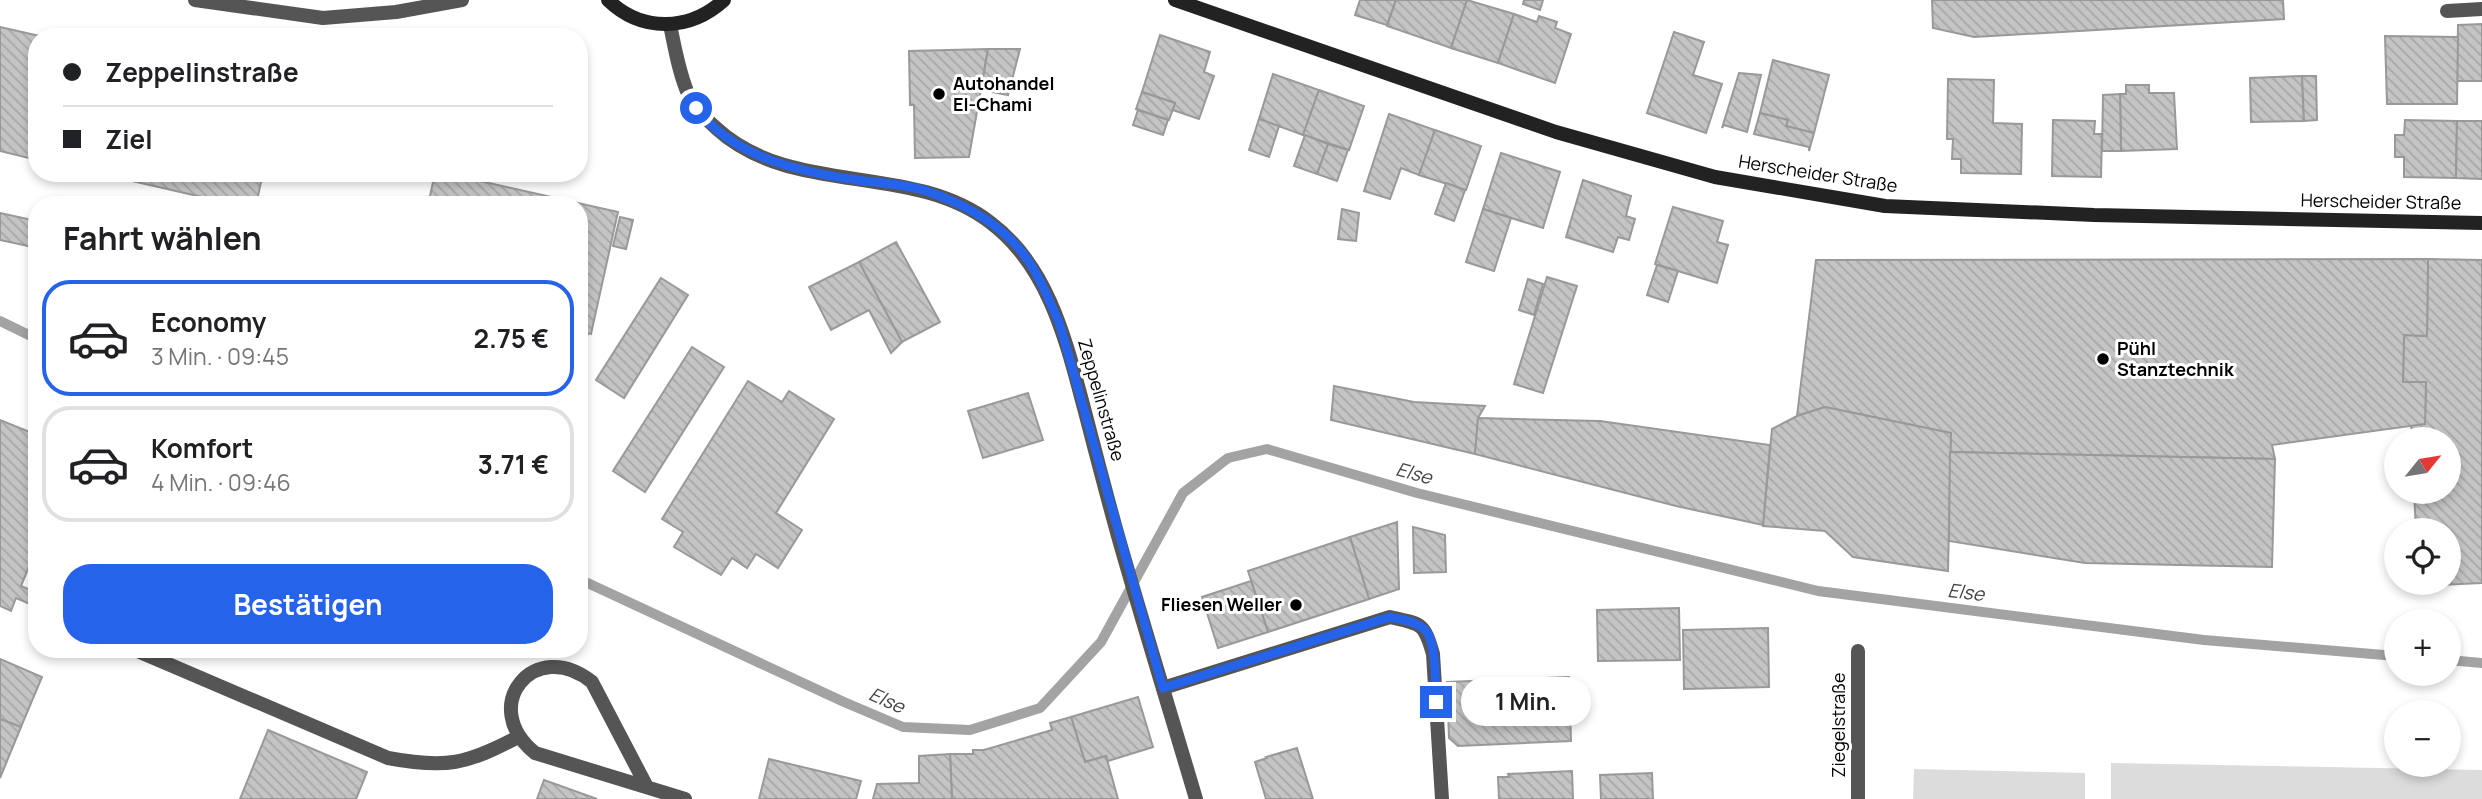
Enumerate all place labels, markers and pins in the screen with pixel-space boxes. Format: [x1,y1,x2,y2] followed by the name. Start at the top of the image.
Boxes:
[953,71,1054,116] place label: Autohandel El-Chami
[931,86,947,102] marker: Autohandel El-Chami
[2117,336,2235,381] place label: Pühl Stanztechnik
[2095,351,2111,367] marker: Pühl Stanztechnik
[1161,592,1282,616] place label: Fliesen Weller
[1288,597,1304,613] marker: Fliesen Weller

